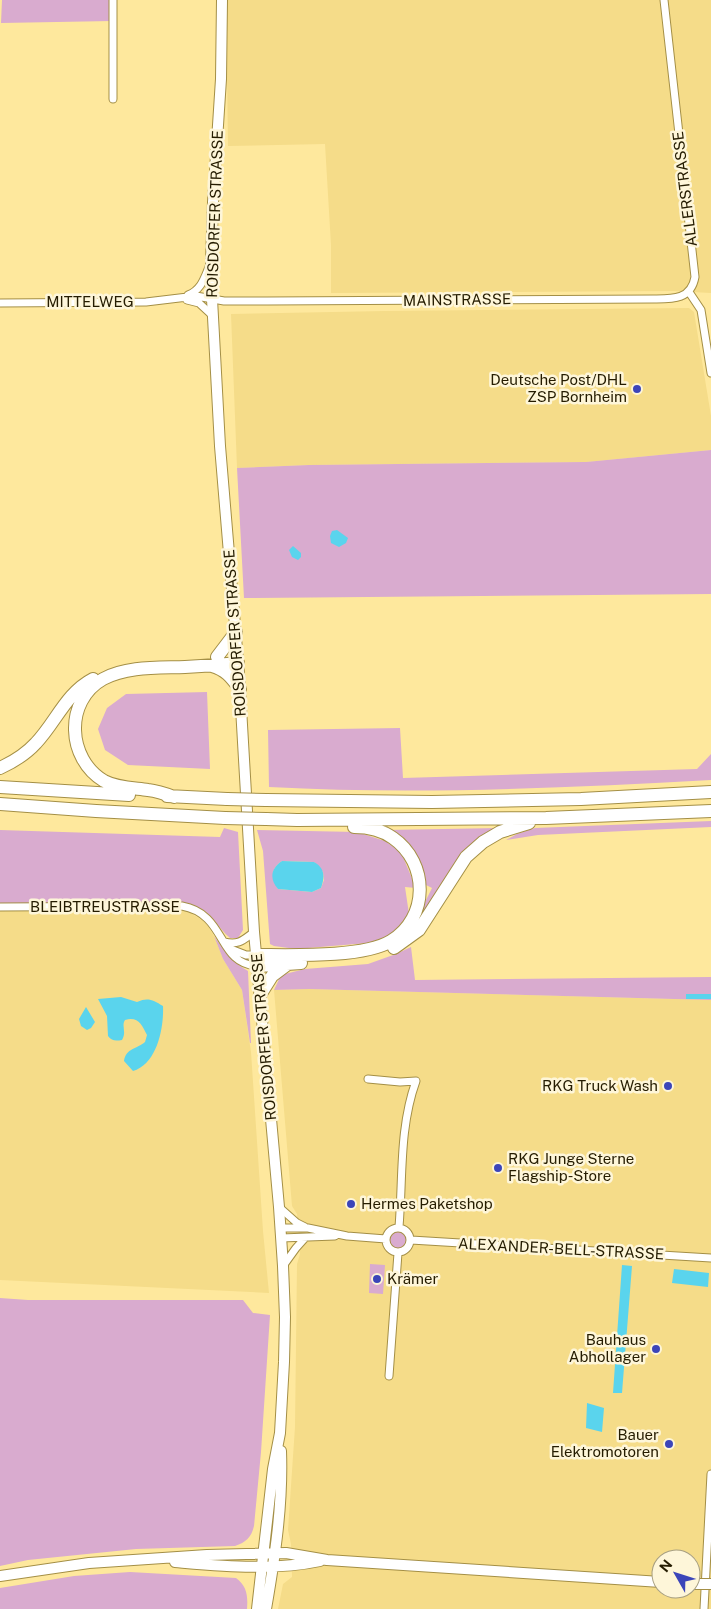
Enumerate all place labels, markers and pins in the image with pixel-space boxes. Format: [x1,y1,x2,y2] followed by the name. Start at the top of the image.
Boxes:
[490,371,627,405] place label: Deutsche Post/DHL ZSP Bornheim
[631,383,643,395] marker: Deutsche Post/DHL ZSP Bornheim
[542,1077,658,1094] place label: RKG Truck Wash
[662,1080,674,1092] marker: RKG Truck Wash
[508,1150,634,1184] place label: RKG Junge Sterne Flagship-Store
[492,1162,504,1174] marker: RKG Junge Sterne Flagship-Store
[361,1195,493,1212] place label: Hermes Paketshop
[345,1198,357,1210] marker: Hermes Paketshop
[387,1270,439,1287] place label: Krämer
[371,1273,383,1285] marker: Krämer
[569,1331,646,1365] place label: Bauhaus Abhollager
[650,1343,662,1355] marker: Bauhaus Abhollager
[551,1426,659,1460] place label: Bauer Elektromotoren
[663,1438,675,1450] marker: Bauer Elektromotoren

